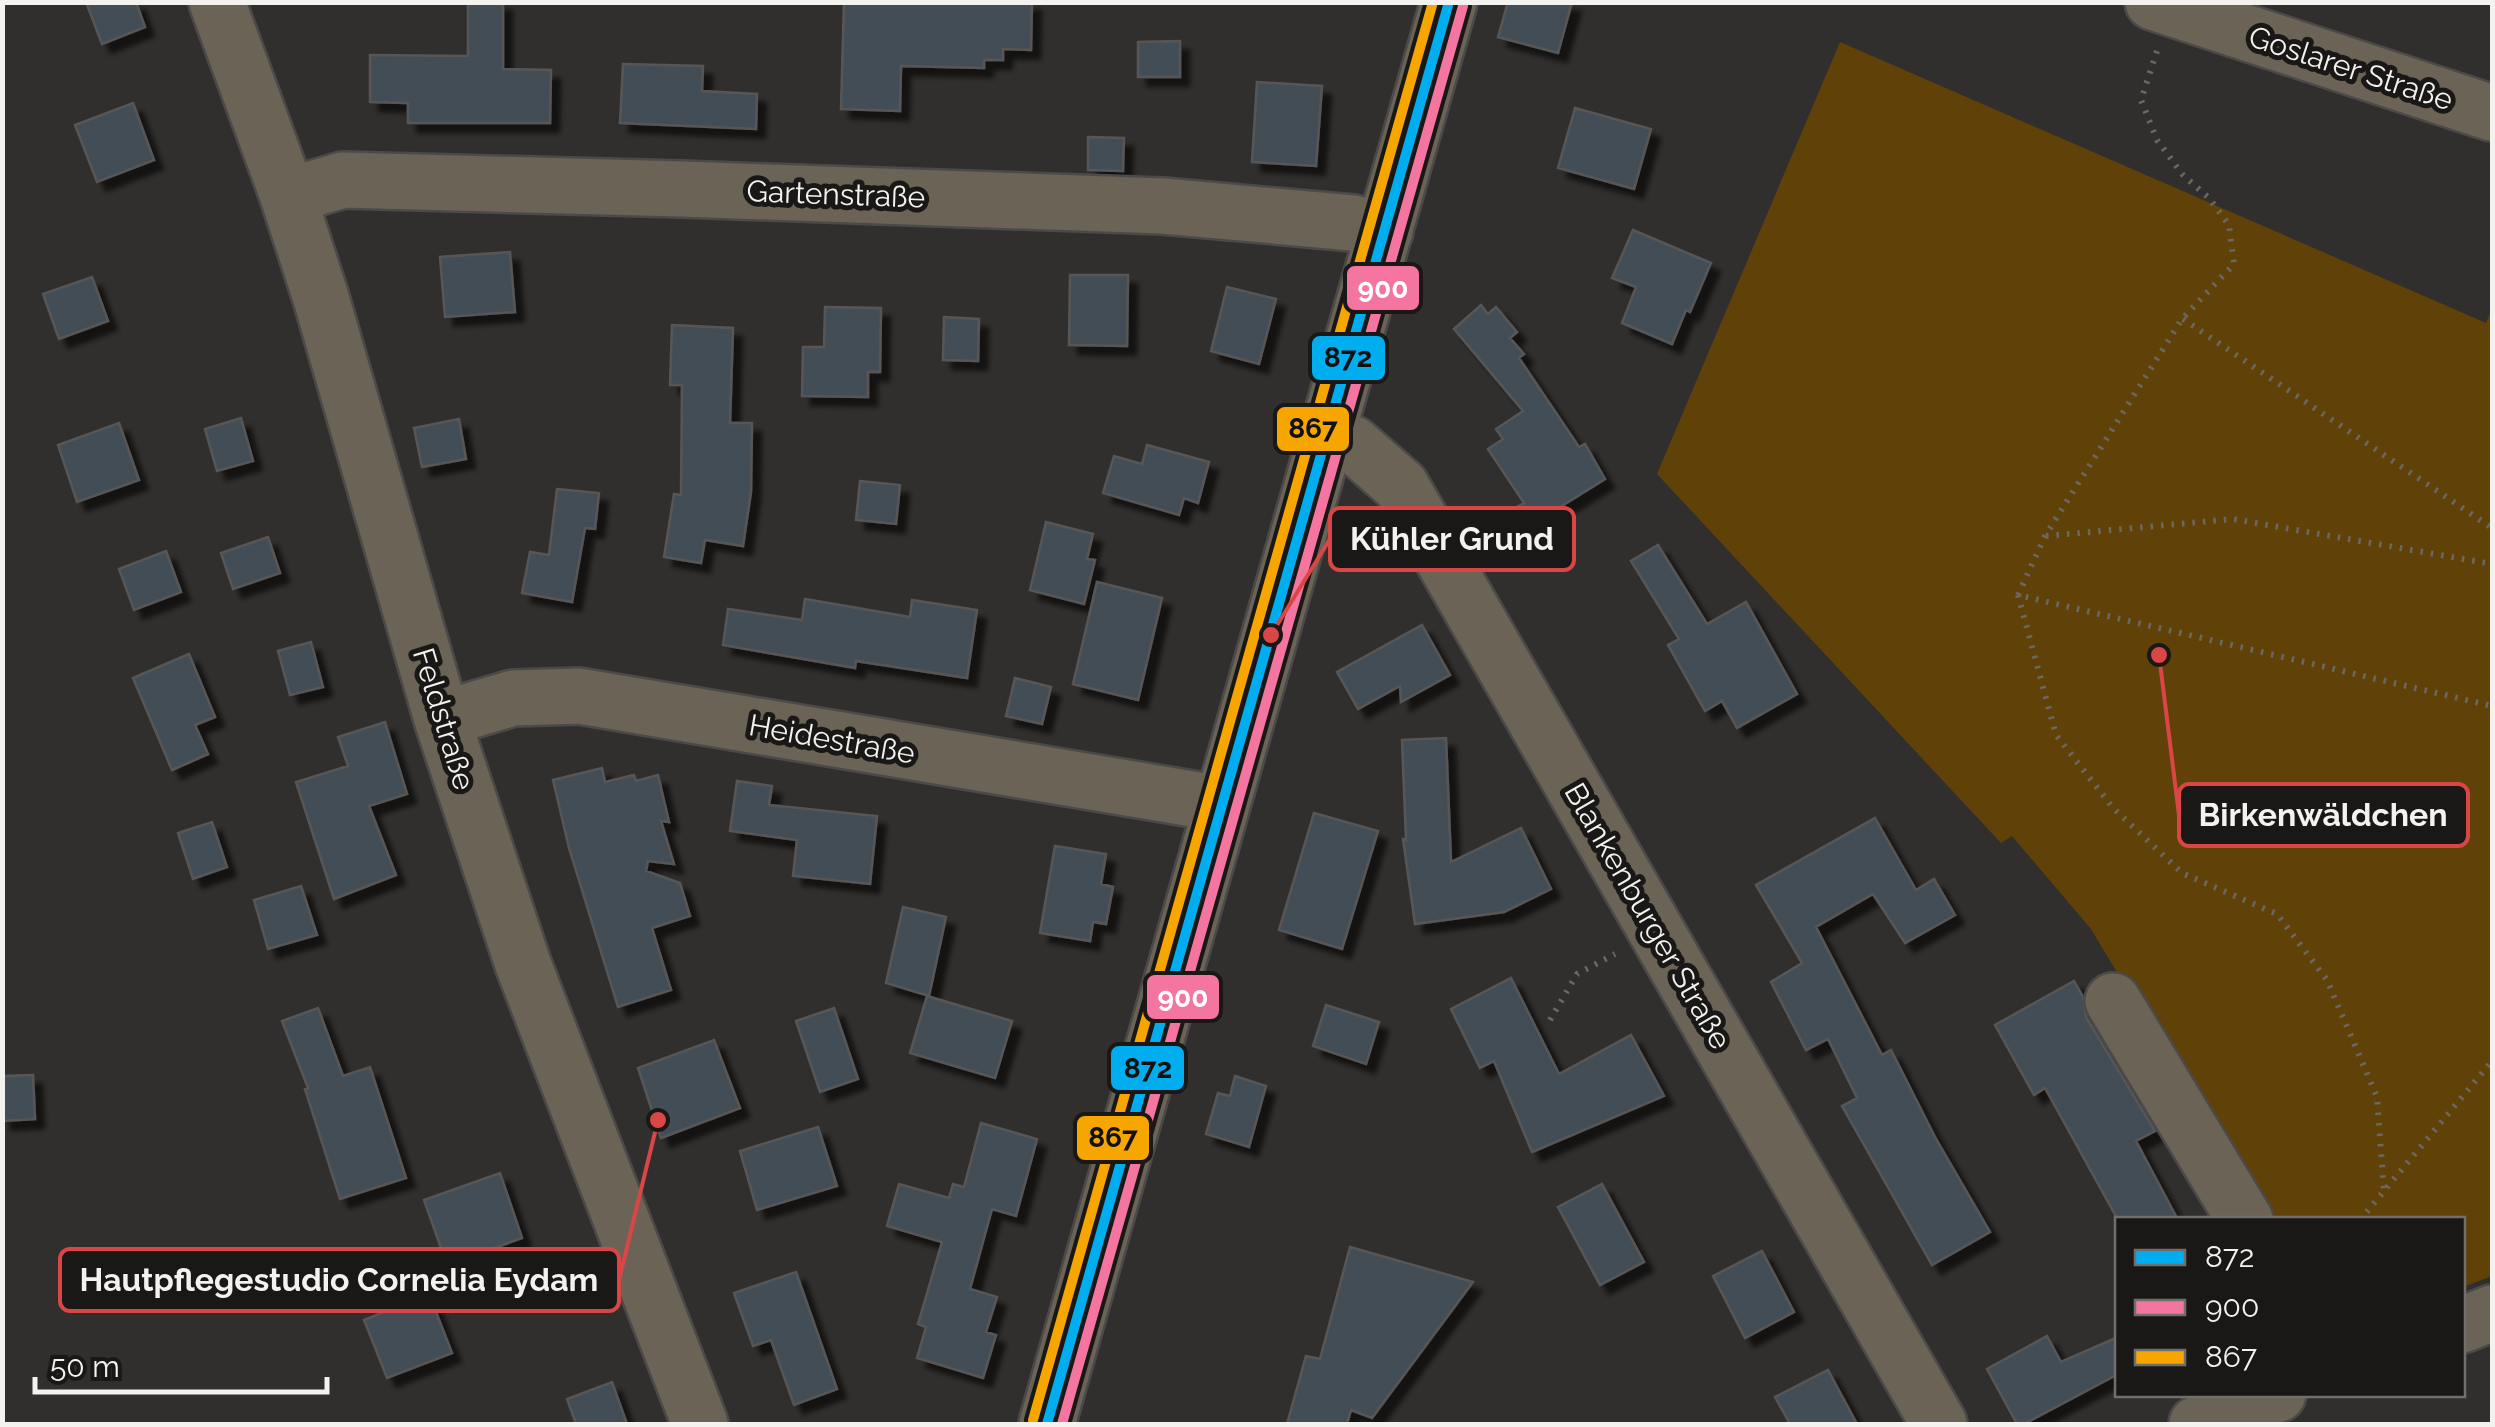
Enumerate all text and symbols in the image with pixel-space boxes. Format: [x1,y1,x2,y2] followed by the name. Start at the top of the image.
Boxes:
[2245,19,2457,117] street label: Goslarer Straße
[746,173,926,215] street label: Gartenstraße
[1345,264,1421,312] line badge: 900
[1358,272,1408,305] text: 900
[1310,334,1387,382] line badge: 872
[1324,341,1372,374] text: 872
[1275,405,1351,453] line badge: 867
[1288,412,1338,445] text: 867
[1330,508,1574,570] callout: Kühler Grund
[1350,520,1554,557] text: Kühler Grund
[406,644,482,794] street label: Feldstraße
[746,707,918,771] street label: Heidestraße
[1558,777,1738,1055] street label: Blankenburger Straße
[2179,784,2468,846] callout: Birkenwäldchen
[2199,796,2447,833] text: Birkenwäldchen
[1145,973,1221,1021] line badge: 900
[1158,981,1208,1014] text: 900
[1109,1044,1186,1092] line badge: 872
[1124,1052,1172,1085] text: 872
[1075,1114,1151,1162] line badge: 867
[1088,1121,1138,1154] text: 867
[2115,1217,2465,1397] legend
[2205,1239,2254,1274] text: 872
[60,1249,619,1311] callout: Hautpflegestudio Cornelia Eydam
[80,1261,598,1298] text: Hautpflegestudio Cornelia Eydam
[2205,1289,2259,1324] text: 900
[35,1332,328,1394] scale bar
[2205,1339,2257,1374] text: 867
[50,1349,120,1384] text: 50 m

